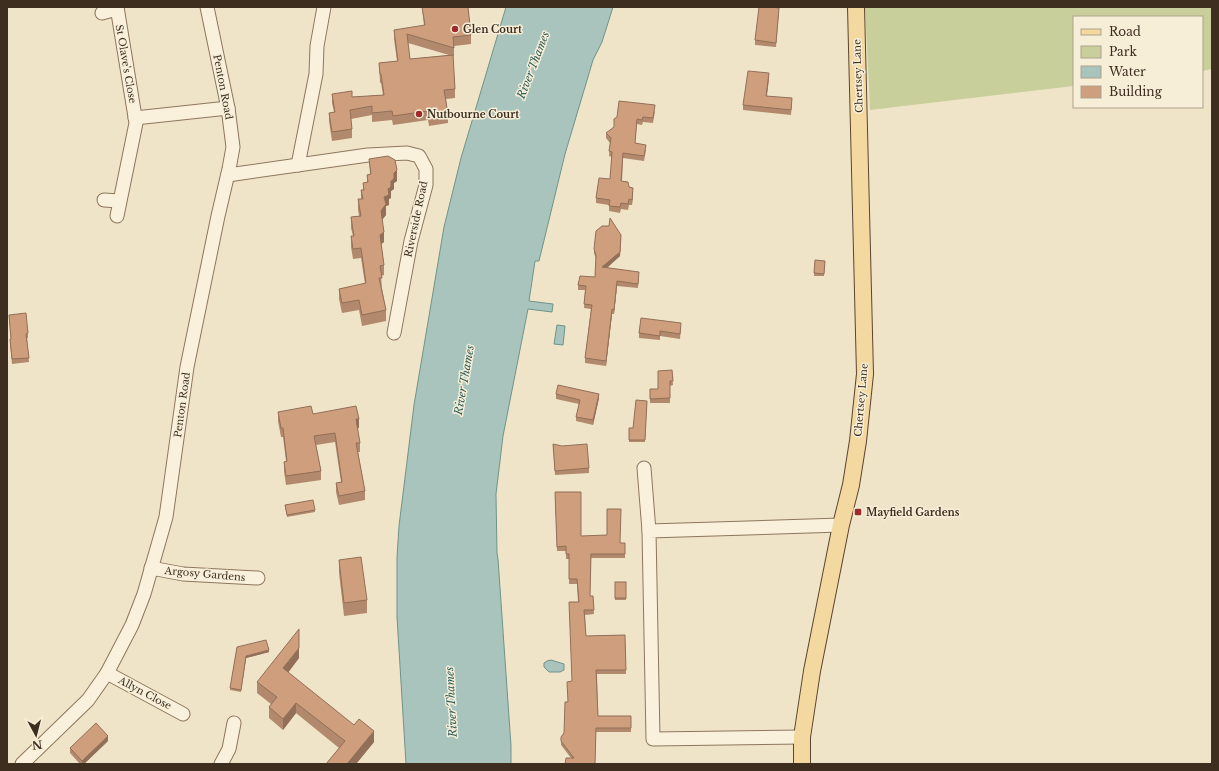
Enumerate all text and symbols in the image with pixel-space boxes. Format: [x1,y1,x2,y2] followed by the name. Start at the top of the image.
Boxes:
[1073,16,1203,108] legend
[113,23,139,105] street label: St Olave's Close
[463,23,522,36] place label: Glen Court
[450,24,460,34] marker: Glen Court
[1109,24,1141,39] text: Road
[513,30,552,101] water label: River Thames
[850,39,866,113] street label: Chertsey Lane
[1109,44,1137,59] text: Park
[210,53,236,121] street label: Penton Road
[1108,64,1146,79] text: Water
[1109,84,1163,99] text: Building
[427,108,519,121] place label: Nutbourne Court
[414,109,424,119] marker: Nutbourne Court
[402,179,430,258] street label: Riverside Road
[451,344,477,417] water label: River Thames
[851,362,871,437] street label: Chertsey Lane
[171,371,193,439] street label: Penton Road
[866,506,960,519] place label: Mayfield Gardens
[853,507,863,517] marker: Mayfield Gardens
[163,564,246,584] street label: Argosy Gardens
[442,666,460,739] water label: River Thames
[115,673,174,713] street label: Allyn Close
[16,715,56,755] north arrow
[31,737,43,753] text: N

